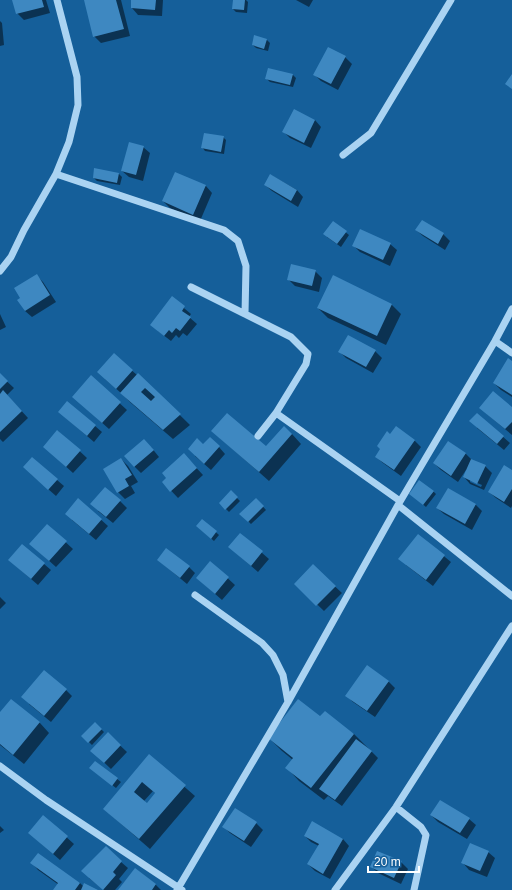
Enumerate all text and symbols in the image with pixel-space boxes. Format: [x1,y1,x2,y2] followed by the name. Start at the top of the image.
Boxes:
[368,848,419,874] scale bar
[374,855,401,869] text: 20 m

